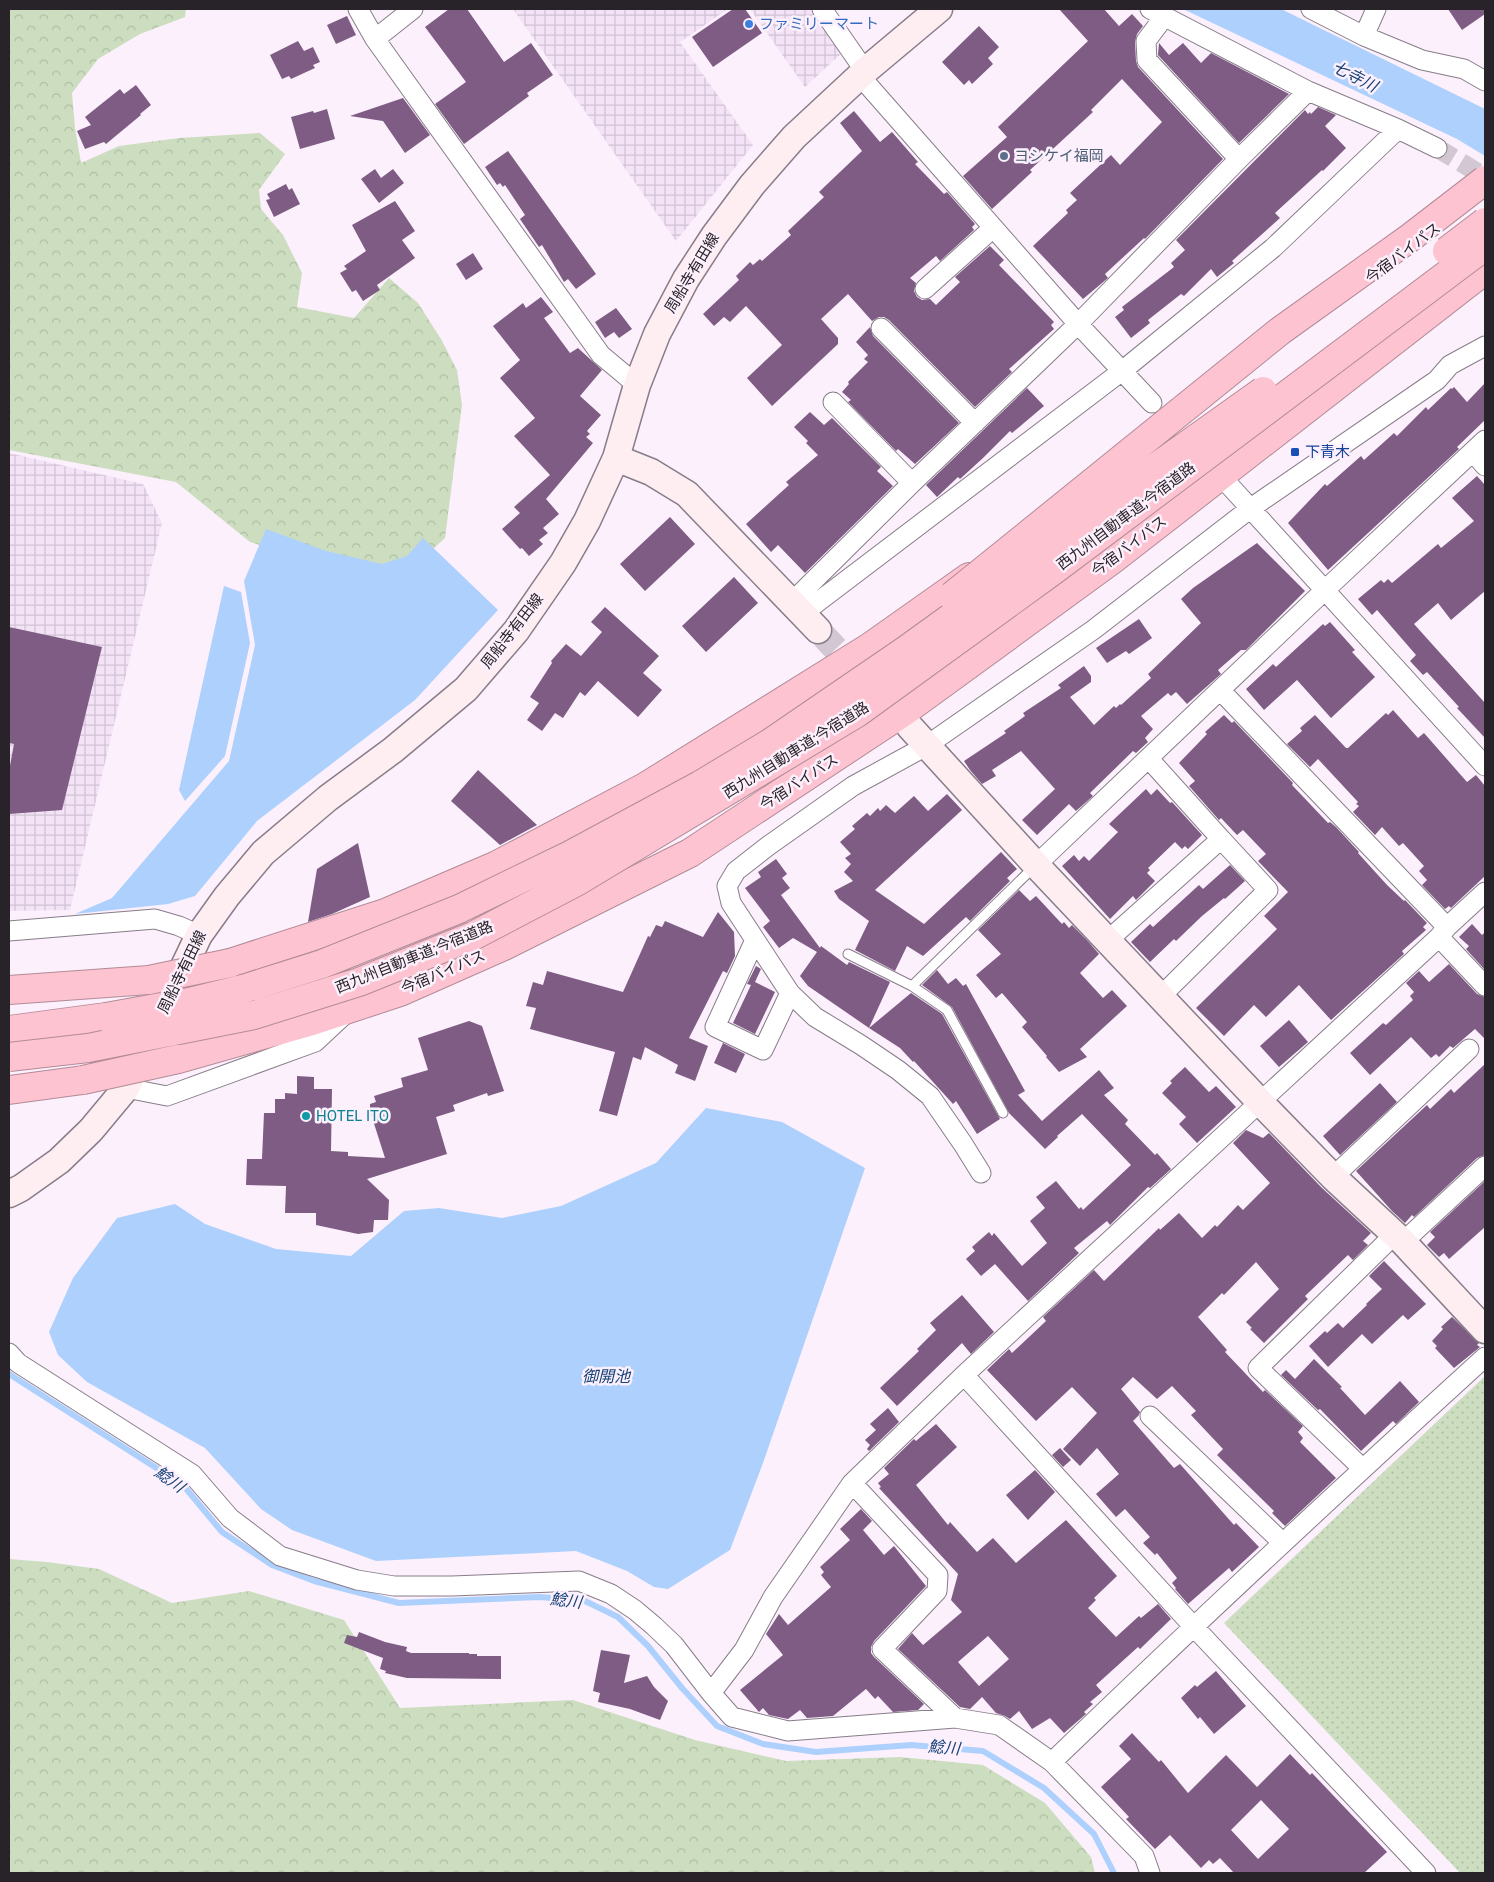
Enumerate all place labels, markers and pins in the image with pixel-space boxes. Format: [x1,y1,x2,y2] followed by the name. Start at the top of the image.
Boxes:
[759,15,879,33] place label: ファミリーマート
[743,18,755,30] marker: ファミリーマート
[1014,147,1104,165] place label: ヨシケイ福岡
[998,150,1010,162] marker: ヨシケイ福岡
[1305,443,1350,461] place label: 下青木
[1289,446,1301,458] marker: 下青木
[316,1107,389,1125] place label: HOTEL ITO
[300,1110,312,1122] marker: HOTEL ITO

